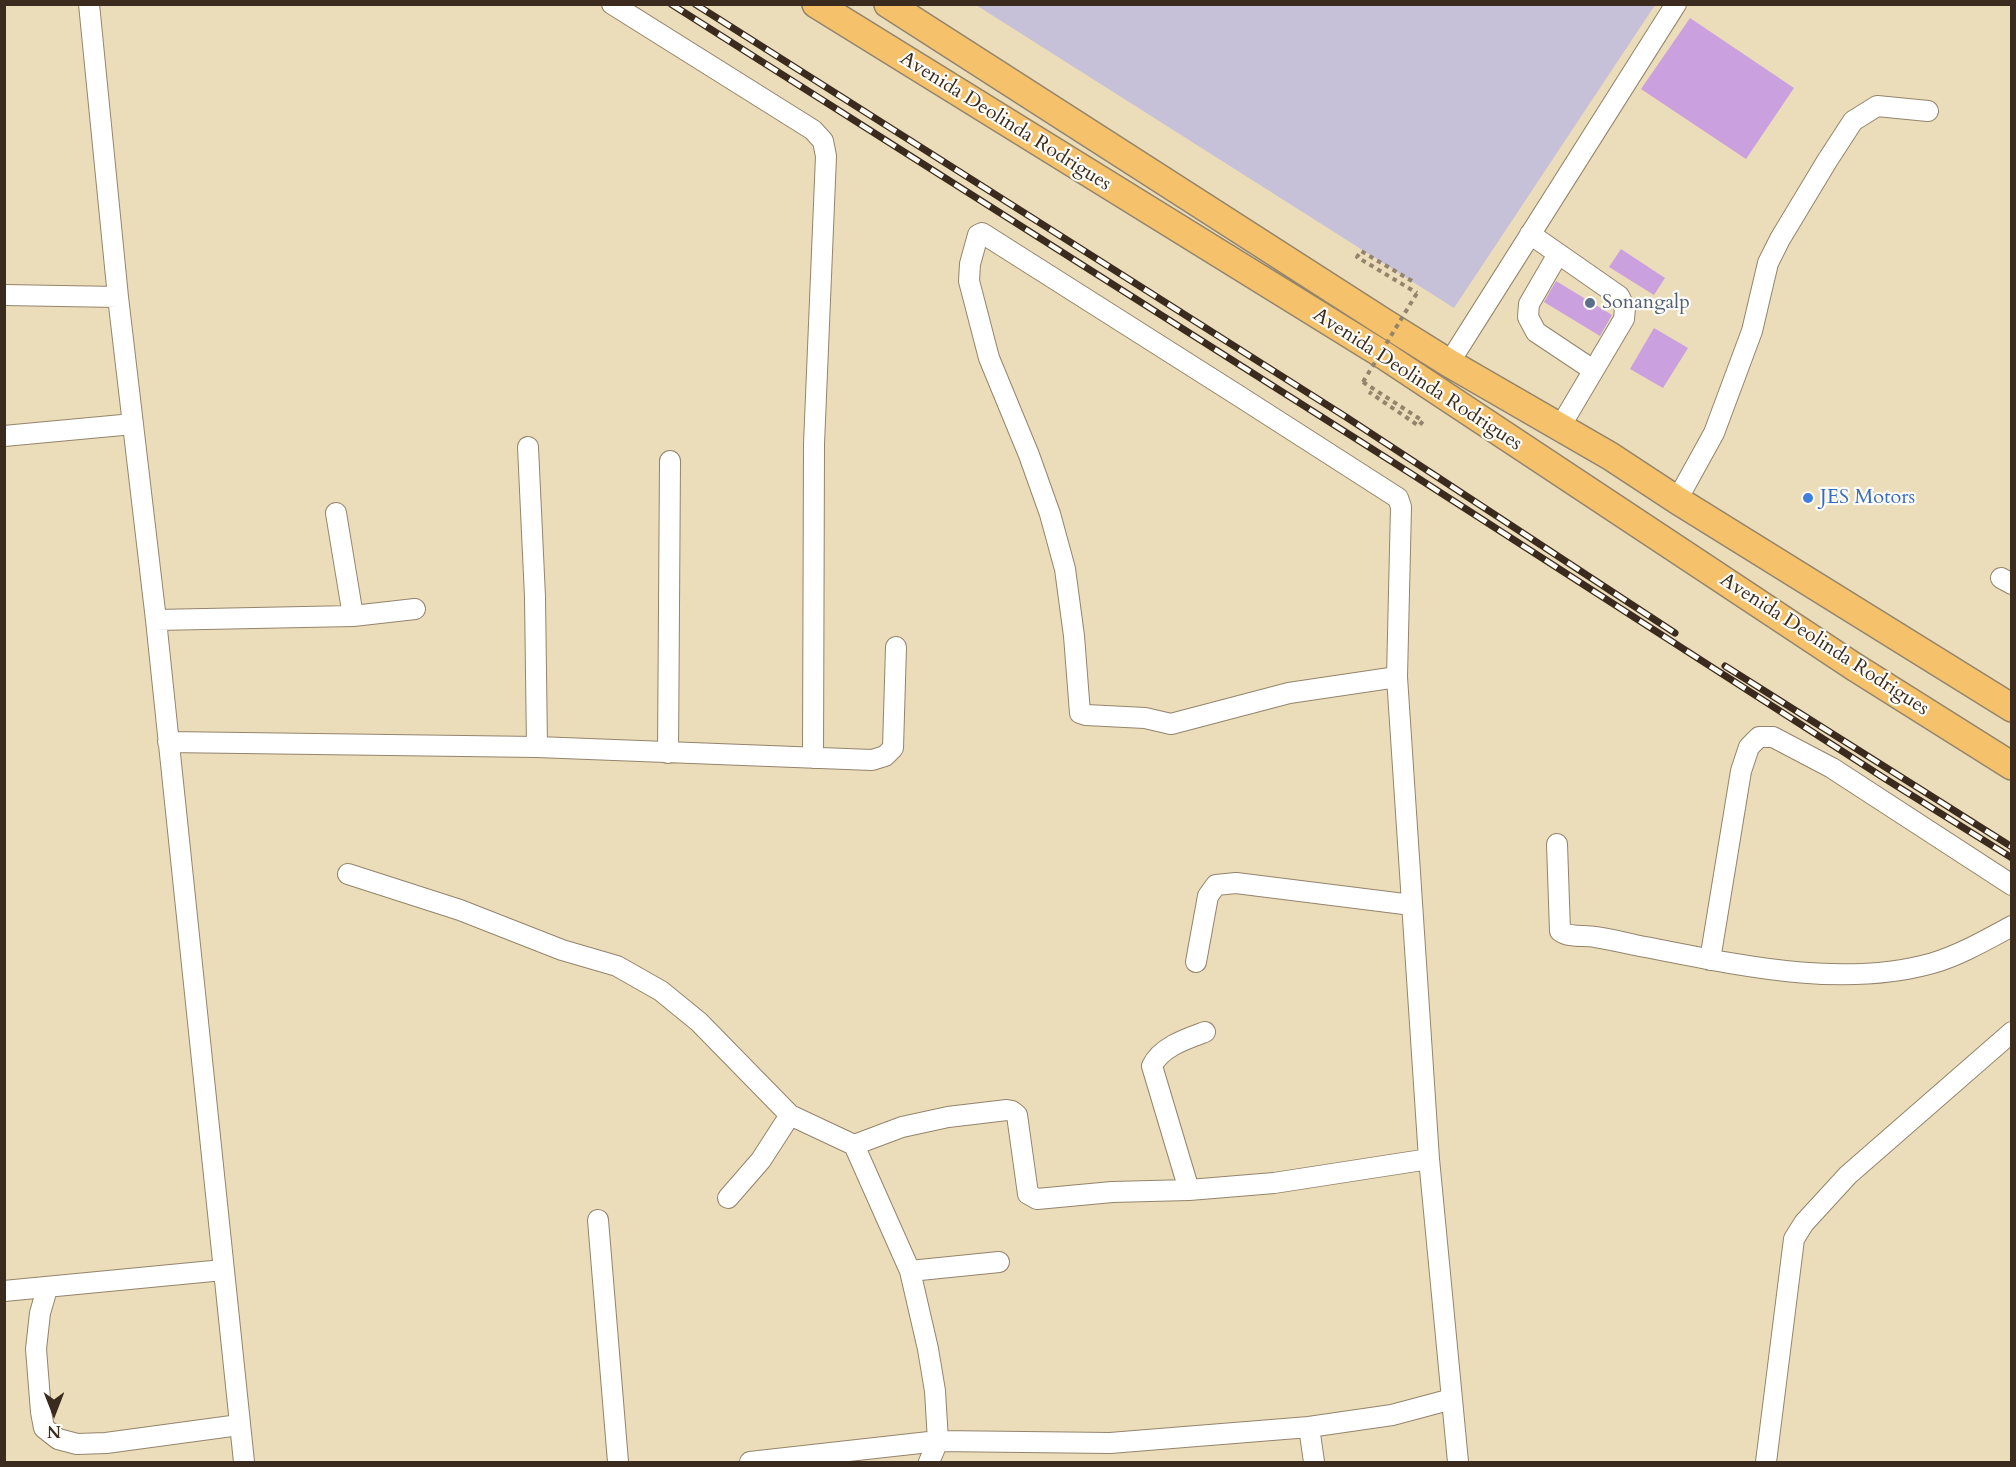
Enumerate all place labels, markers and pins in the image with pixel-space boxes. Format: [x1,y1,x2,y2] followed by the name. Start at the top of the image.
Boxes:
[1602,291,1690,315] place label: Sonangalp
[1583,296,1597,310] marker: Sonangalp
[1820,486,1915,510] place label: JES Motors
[1801,491,1815,505] marker: JES Motors

